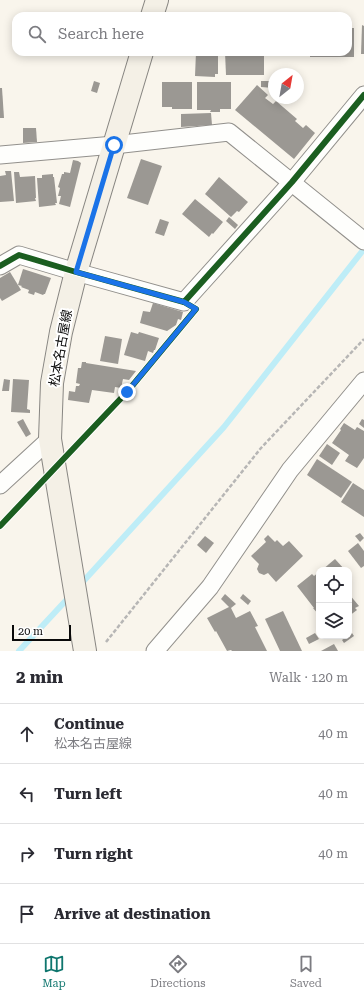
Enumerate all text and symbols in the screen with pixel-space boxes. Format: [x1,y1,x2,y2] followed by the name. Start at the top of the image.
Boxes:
[12,12,352,56] search box
[26,23,48,45] icon: search
[58,25,144,43] text: Search here
[268,68,304,104] north arrow
[105,136,123,154] route start
[46,308,75,388] street label: 松本名古屋線
[118,383,136,401] route end
[316,567,352,639] map controls
[316,567,352,603] button: locate
[316,603,352,639] button: layers
[12,623,71,642] scale bar
[18,625,43,638] text: 20 m
[16,667,63,687] text: 2 min
[269,670,348,685] text: Walk · 120 m
[54,715,124,733] text: Continue
[16,723,38,745] icon: ahead
[318,726,348,741] text: 40 m
[54,736,132,751] text: 松本名古屋線
[16,783,38,805] icon: left
[54,785,122,803] text: Turn left
[318,786,348,801] text: 40 m
[16,843,38,865] icon: right
[54,845,133,863] text: Turn right
[318,846,348,861] text: 40 m
[16,903,38,925] icon: arrive
[54,905,210,923] text: Arrive at destination
[42,953,66,990] tab: Map
[150,953,206,990] tab: Directions
[290,953,322,990] tab: Saved

